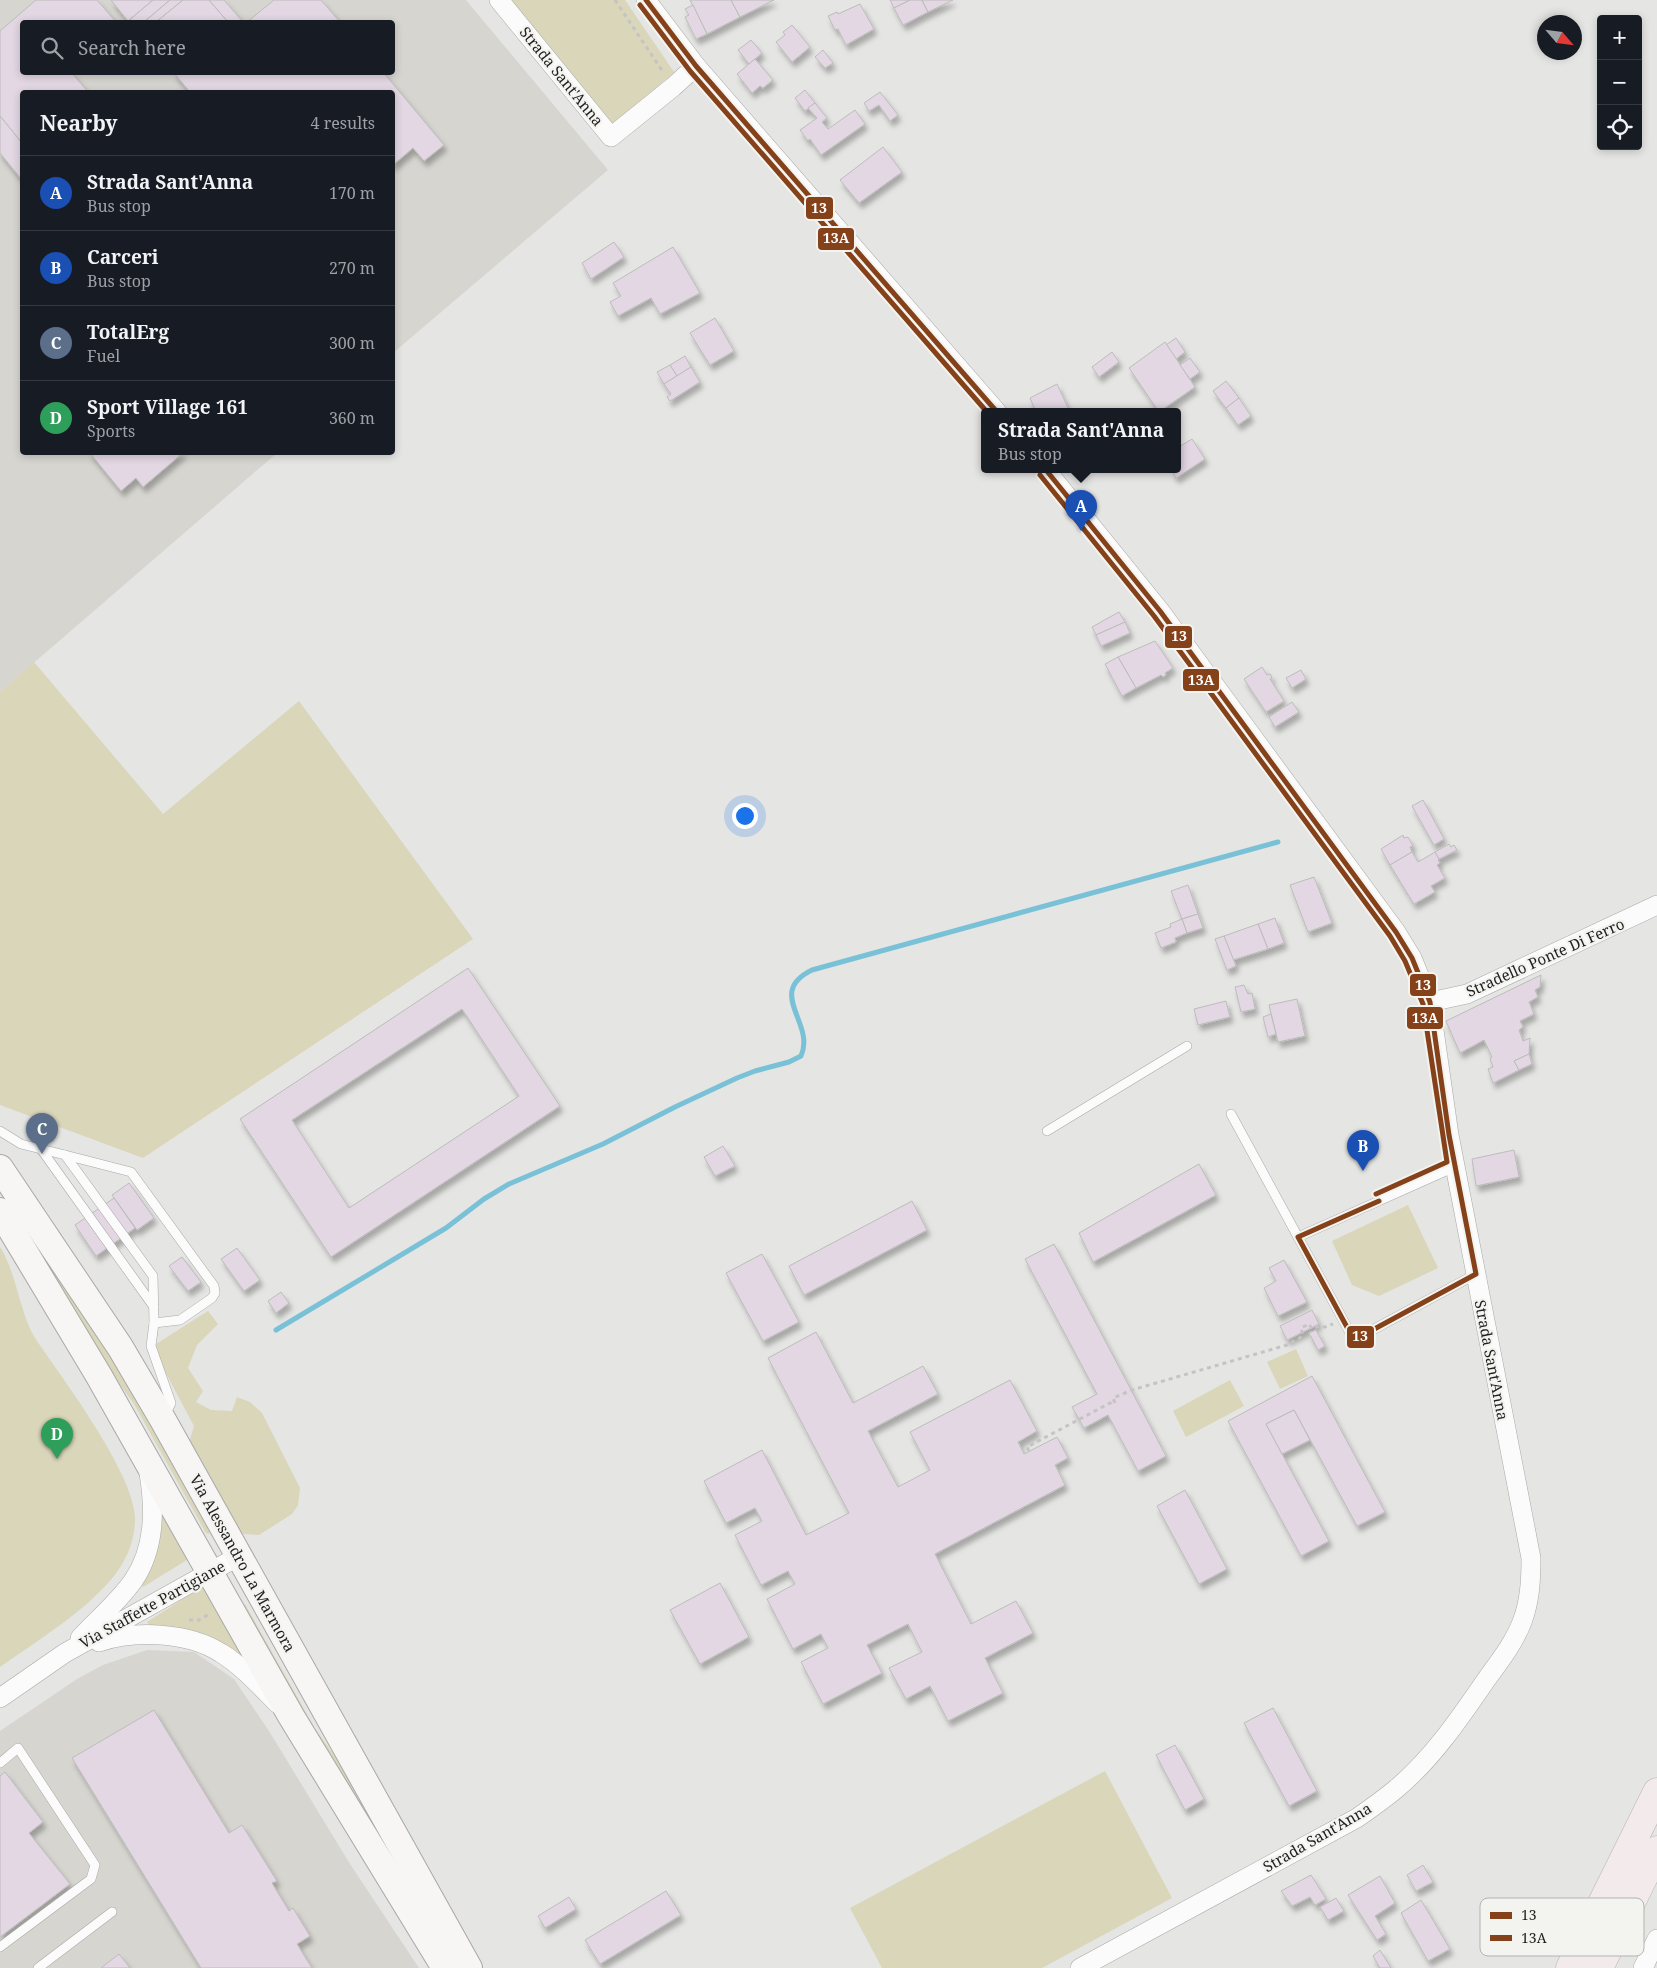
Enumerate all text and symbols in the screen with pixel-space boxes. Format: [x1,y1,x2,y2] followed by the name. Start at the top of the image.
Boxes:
[1537,15,1582,60] north arrow
[1597,15,1642,150] map controls
[1597,15,1642,60] button: +
[20,20,395,75] search box
[516,22,608,130] street label: Strada Sant'Anna
[38,34,66,62] icon: search
[78,35,186,61] text: Search here
[1597,60,1642,105] button: −
[1597,105,1642,150] button: locate
[40,109,118,137] text: Nearby
[311,112,375,134] text: 4 results
[87,169,253,195] text: Strada Sant'Anna
[50,182,62,204] text: A
[329,182,375,204] text: 170 m
[87,195,151,217] text: Bus stop
[805,196,834,220] line badge: 13
[811,198,827,217] text: 13
[817,227,855,251] line badge: 13A
[823,228,850,247] text: 13A
[87,244,159,270] text: Carceri
[51,257,61,279] text: B
[329,257,375,279] text: 270 m
[87,270,151,292] text: Bus stop
[87,319,169,345] text: TotalErg
[51,332,61,354] text: C
[329,332,375,354] text: 300 m
[87,345,120,367] text: Fuel
[87,394,248,420] text: Sport Village 161
[50,407,62,429] text: D
[329,407,375,429] text: 360 m
[981,408,1181,473] popup
[998,417,1164,443] text: Strada Sant'Anna
[87,420,135,442] text: Sports
[998,443,1062,465] text: Bus stop
[1065,490,1097,531] pin: A
[1164,625,1193,649] line badge: 13
[1171,626,1187,645] text: 13
[1182,668,1220,692] line badge: 13A
[1188,670,1215,689] text: 13A
[732,803,758,829] your location
[1463,913,1627,1001] street label: Stradello Ponte Di Ferro
[1409,973,1437,997] line badge: 13
[1415,975,1431,994] text: 13
[1406,1006,1444,1030] line badge: 13A
[1412,1008,1439,1027] text: 13A
[26,1113,58,1154] pin: C
[1347,1130,1379,1171] pin: B
[1471,1298,1513,1422] street label: Strada Sant'Anna
[1346,1325,1375,1349] line badge: 13
[1352,1326,1368,1345] text: 13
[41,1418,73,1459] pin: D
[186,1471,300,1655] street label: Via Alessandro La Marmora
[75,1556,229,1652] street label: Via Staffette Partigiane
[1259,1798,1375,1876] street label: Strada Sant'Anna
[1480,1898,1644,1956] legend
[1521,1905,1537,1924] text: 13
[1521,1928,1547,1947] text: 13A

